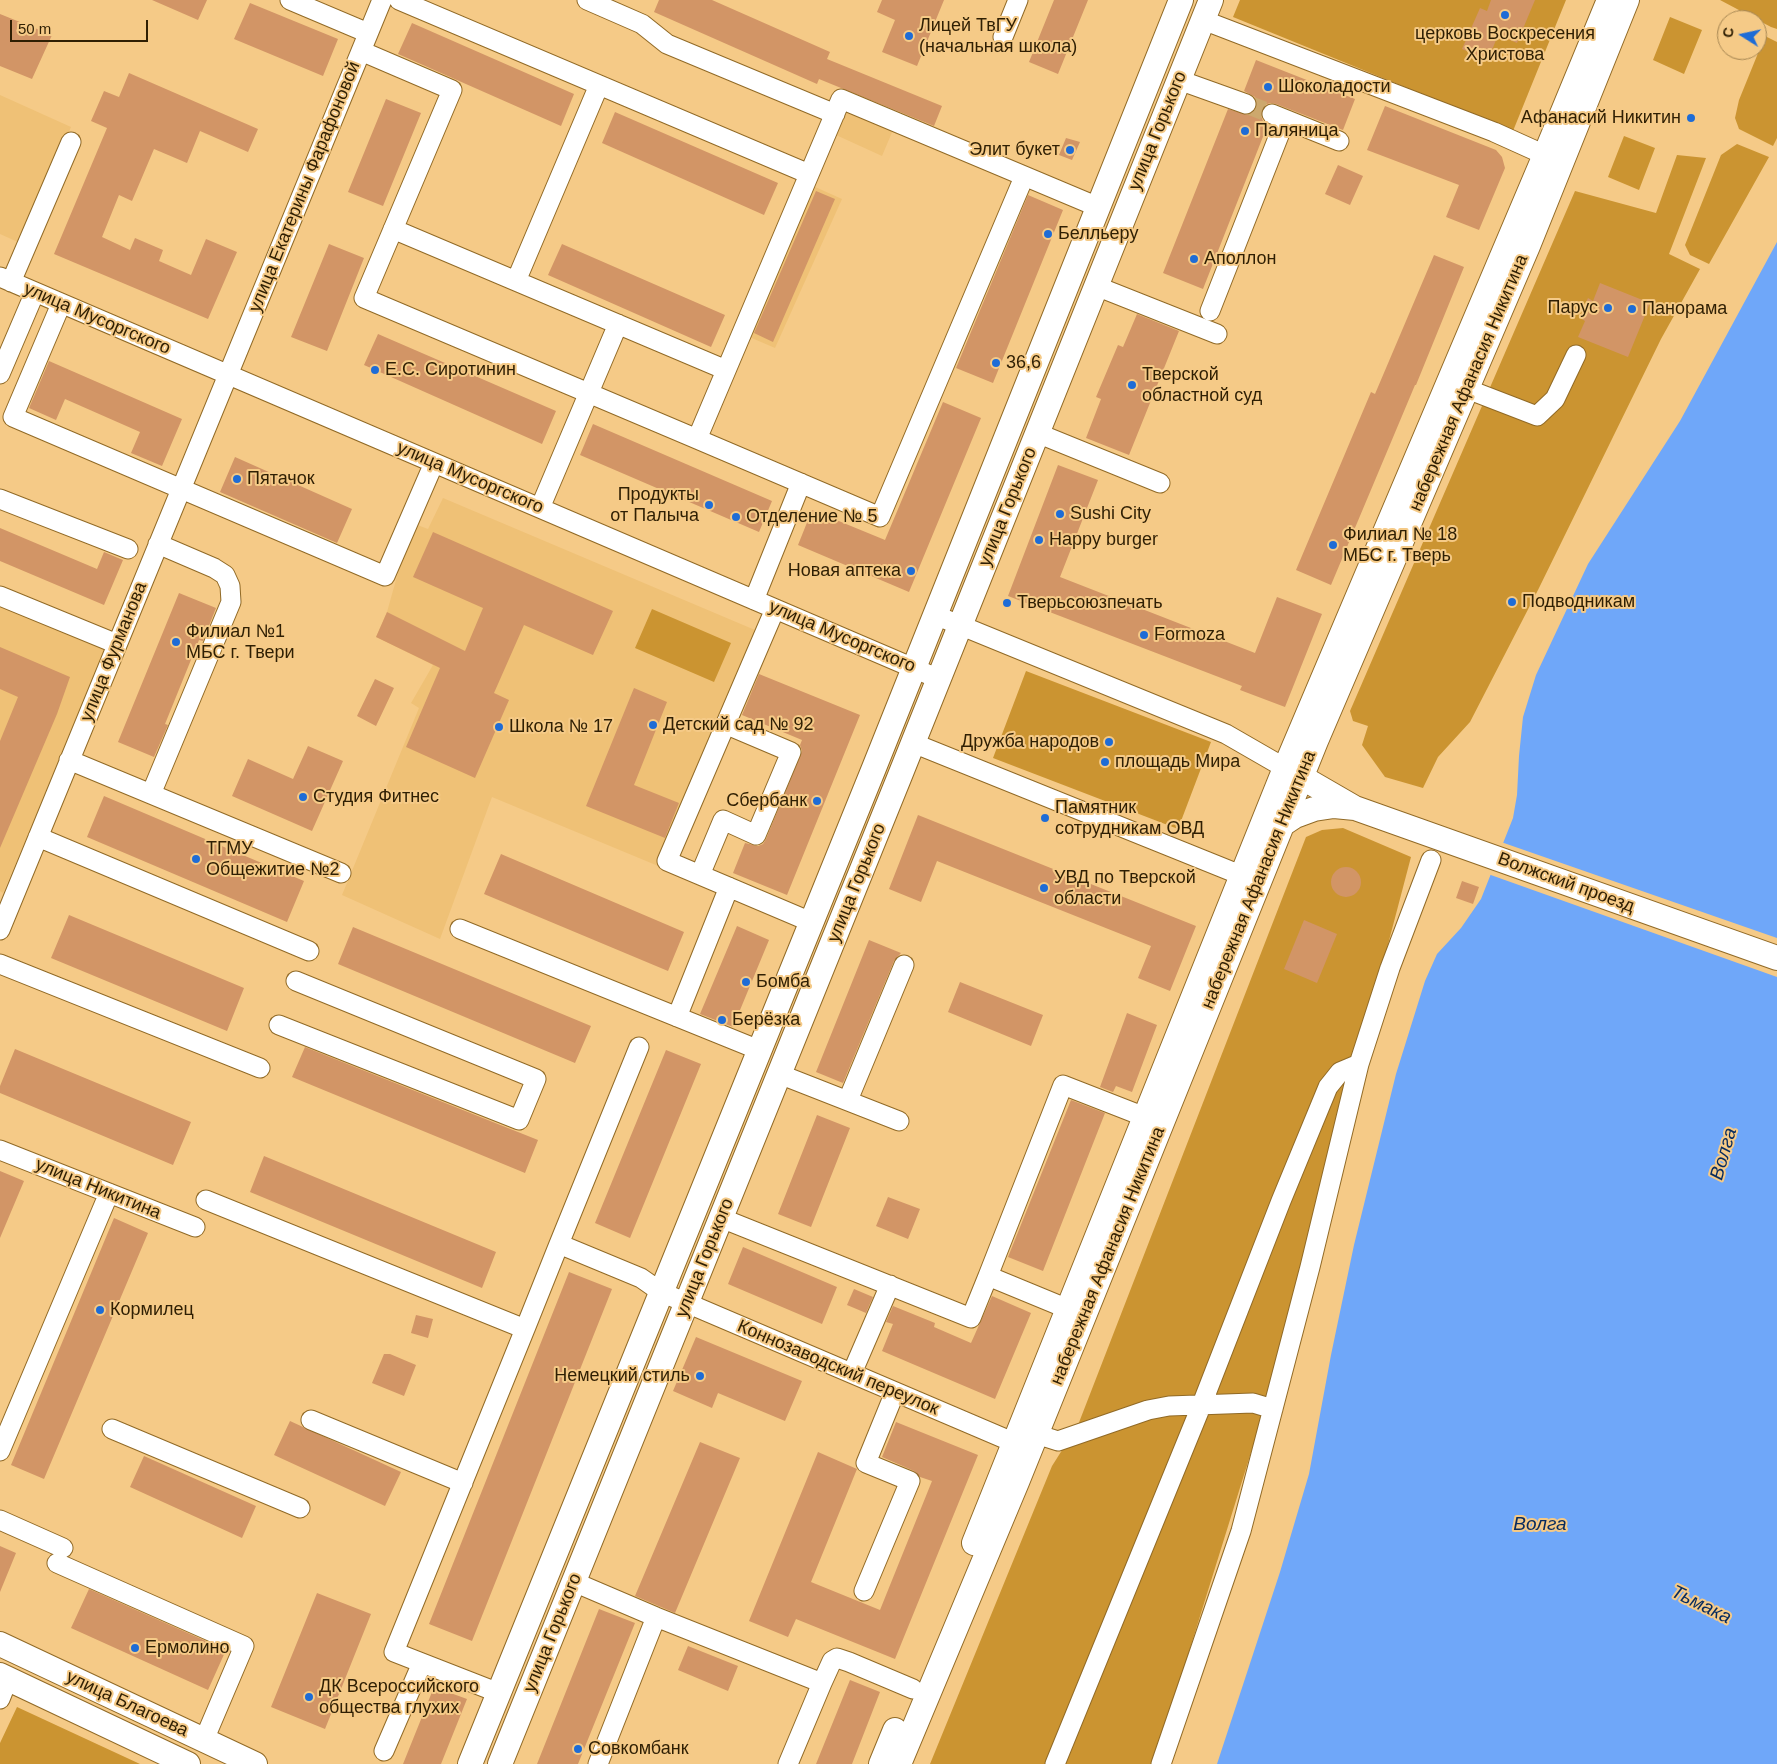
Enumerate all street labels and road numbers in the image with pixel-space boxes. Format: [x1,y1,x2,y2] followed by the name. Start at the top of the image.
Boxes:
[245,59,365,315] street label: улица Екатерины Фарафоновой
[1124,68,1192,194] street label: улица Горького
[1405,251,1533,515] street label: набережная Афанасия Никитина
[20,278,174,360] street label: улица Мусоргского
[393,437,547,519] street label: улица Мусоргского
[974,444,1042,570] street label: улица Горького
[76,579,152,725] street label: улица Фурманова
[765,596,919,678] street label: улица Мусоргского
[1197,748,1321,1012] street label: набережная Афанасия Никитина
[823,820,891,946] street label: улица Горького
[1495,848,1637,918] street label: Волжский проезд
[1046,1124,1170,1388] street label: набережная Афанасия Никитина
[32,1154,164,1224] street label: улица Никитина
[671,1195,739,1321] street label: улица Горького
[734,1316,942,1420] street label: Коннозаводский переулок
[519,1570,587,1696] street label: улица Горького
[63,1666,191,1742] street label: улица Благоева

